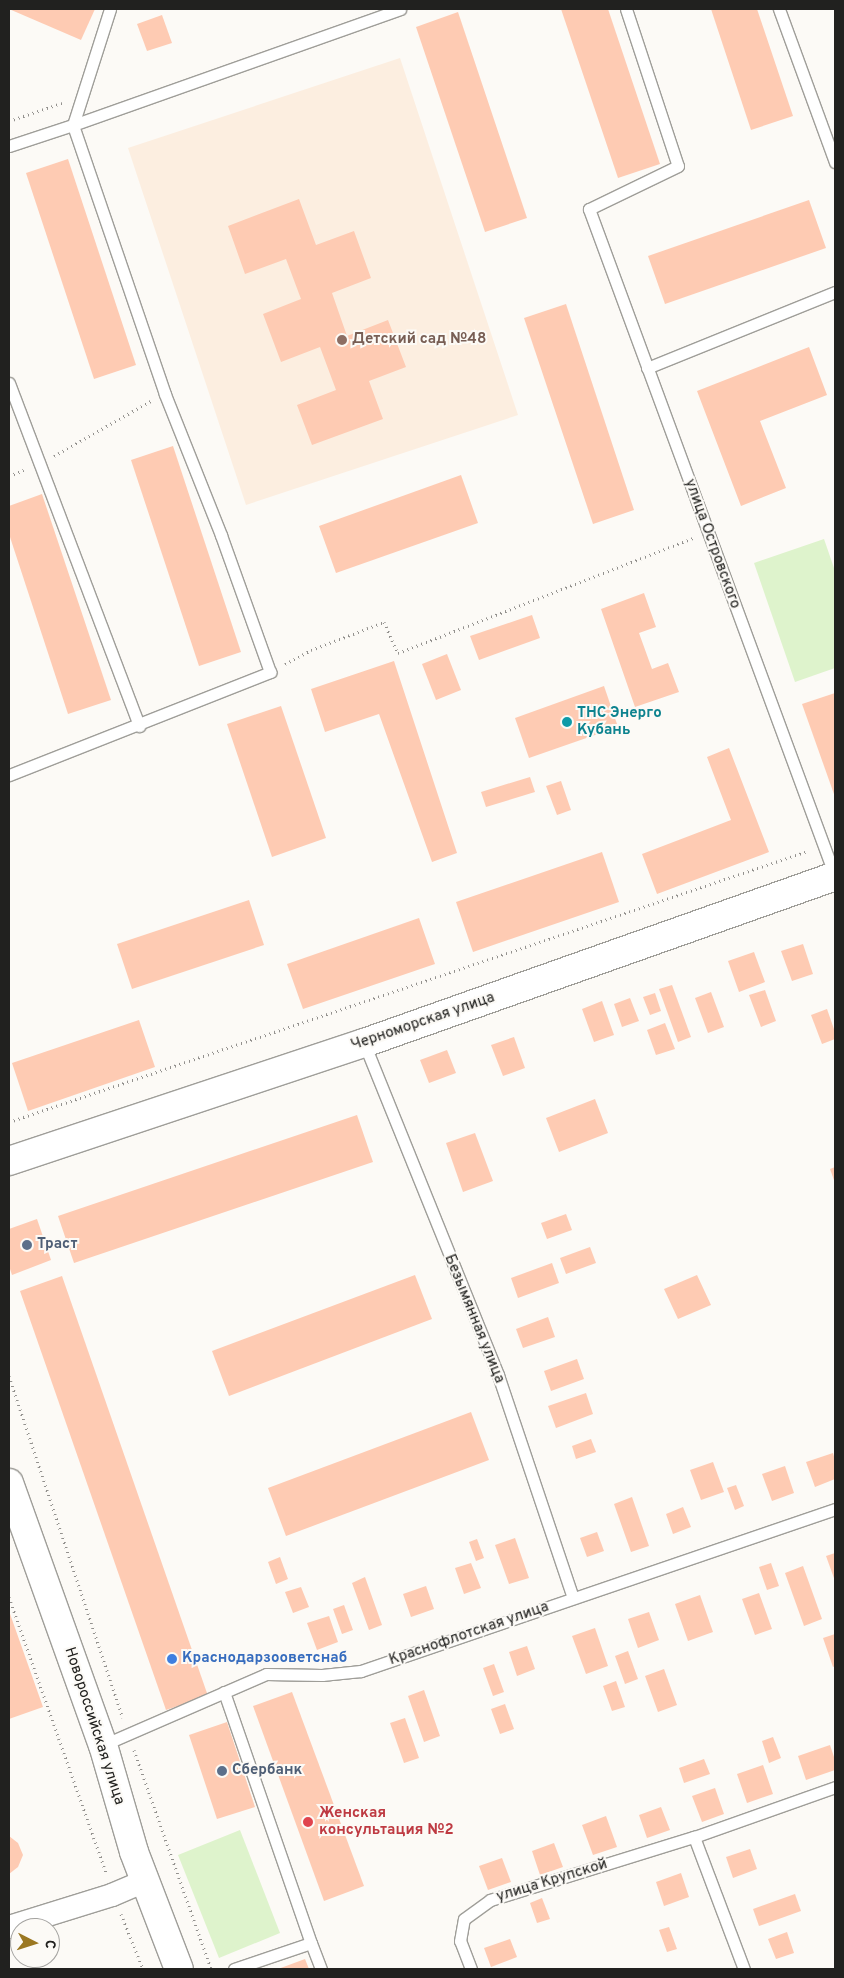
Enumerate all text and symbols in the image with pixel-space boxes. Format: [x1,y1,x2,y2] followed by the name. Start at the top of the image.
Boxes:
[352,331,486,349] place label: Детский сад №48
[336,334,348,346] marker: Детский сад №48
[680,477,744,611] street label: улица Островского
[577,704,662,739] place label: ТНС Энерго Кубань
[561,716,573,728] marker: ТНС Энерго Кубань
[349,989,497,1055] street label: Черноморская улица
[37,1236,77,1254] place label: Траст
[21,1239,33,1251] marker: Траст
[440,1252,508,1386] street label: Безымянная улица
[387,1598,551,1670] street label: Краснофлотская улица
[60,1645,128,1807] street label: Новороссийская улица
[182,1650,347,1668] place label: Краснодарзооветснаб
[166,1653,178,1665] marker: Краснодарзооветснаб
[232,1762,302,1780] place label: Сбербанк
[216,1765,228,1777] marker: Сбербанк
[319,1804,454,1839] place label: Женская консультация №2
[301,1815,315,1829] marker: Женская консультация №2
[494,1856,610,1906] street label: улица Крупской
[10,1918,60,1968] north arrow
[41,1939,58,1949] text: С

